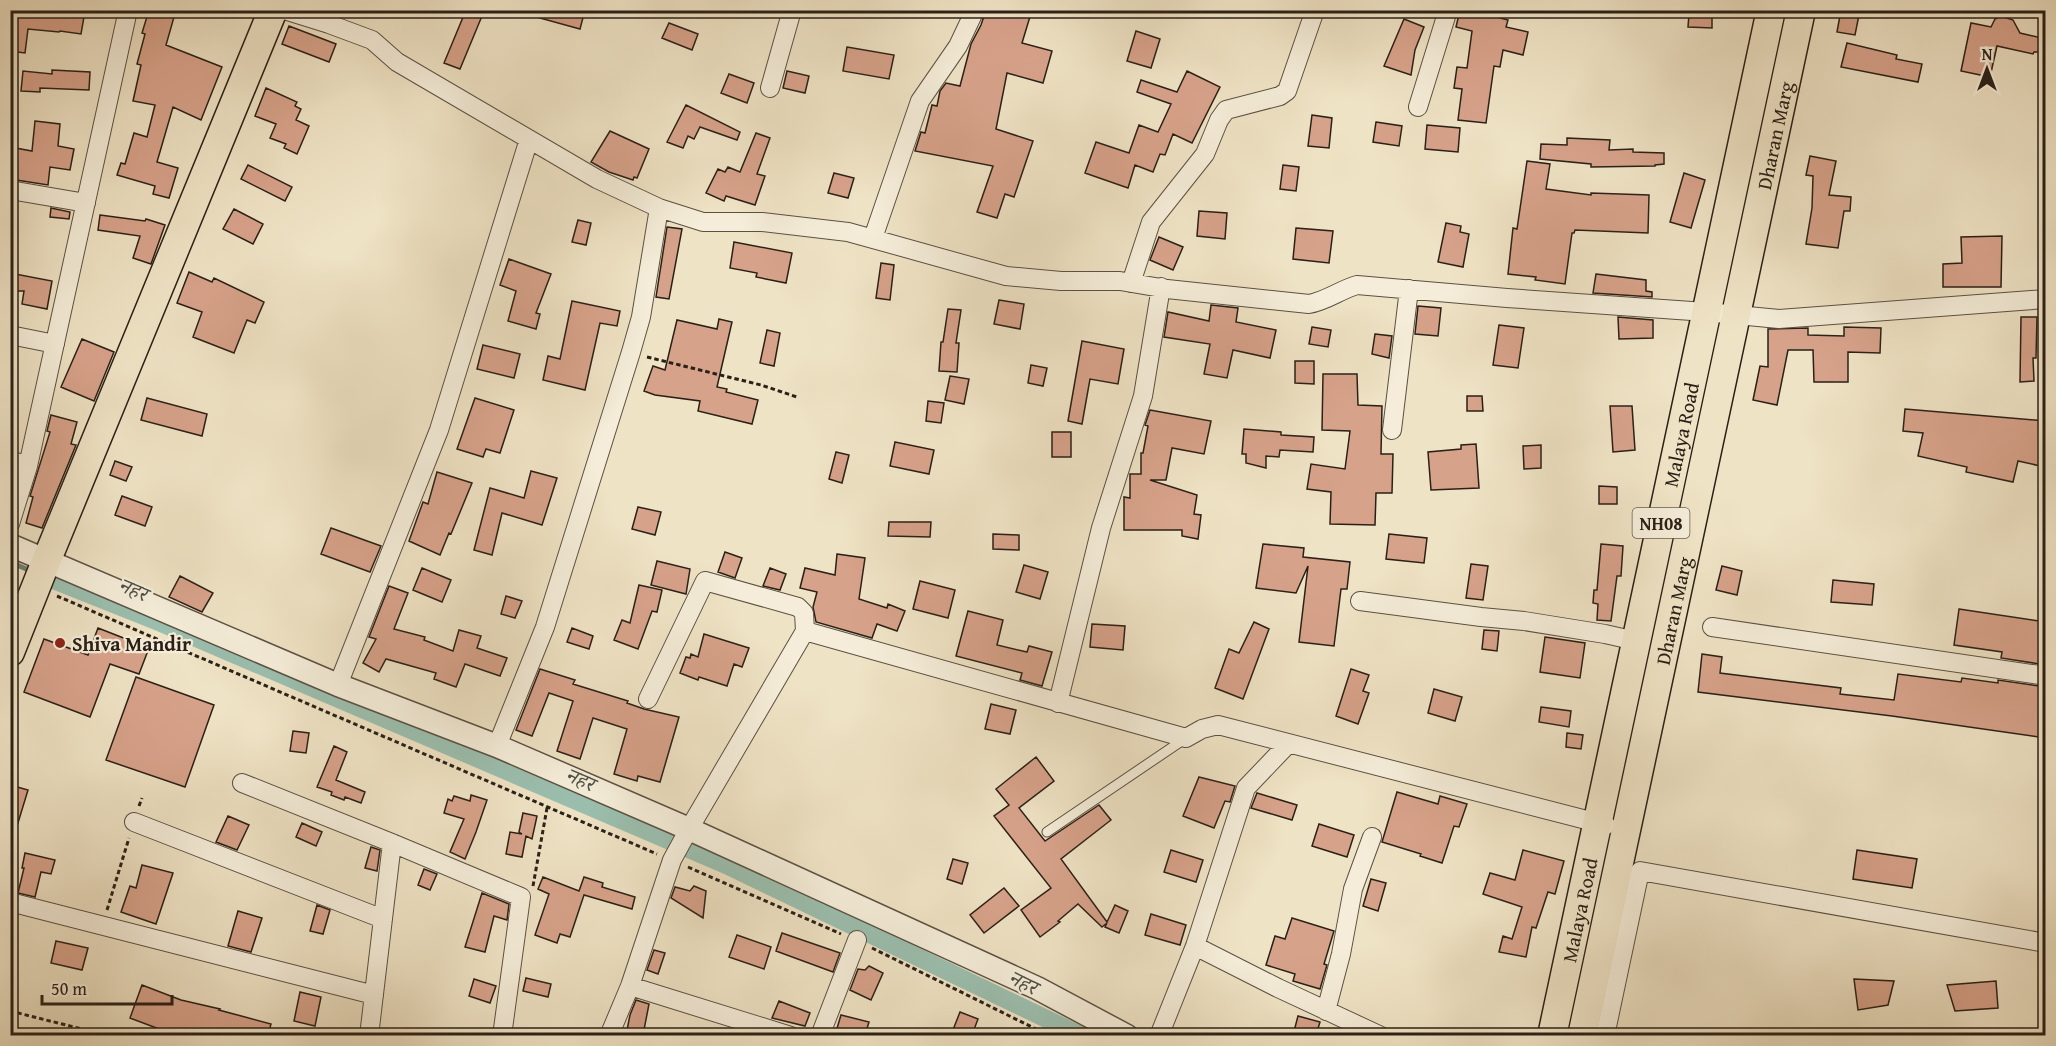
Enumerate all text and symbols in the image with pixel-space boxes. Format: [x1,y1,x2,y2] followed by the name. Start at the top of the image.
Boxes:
[1957,39,2017,99] north arrow
[1982,42,1993,66] text: N
[1749,78,1800,192] street label: Dharan Marg
[1655,379,1706,490] street label: Malaya Road
[1632,508,1690,538] road number: NH08
[1647,554,1698,667] street label: Dharan Marg
[114,569,156,610] water label: नहर
[72,629,191,658] place label: Shiva Mandir
[53,636,67,650] marker: Shiva Mandir
[561,759,603,800] water label: नहर
[1554,855,1604,965] street label: Malaya Road
[1003,962,1046,1004] water label: नहर
[42,968,172,1006] scale bar
[51,975,87,1002] text: 50 m

